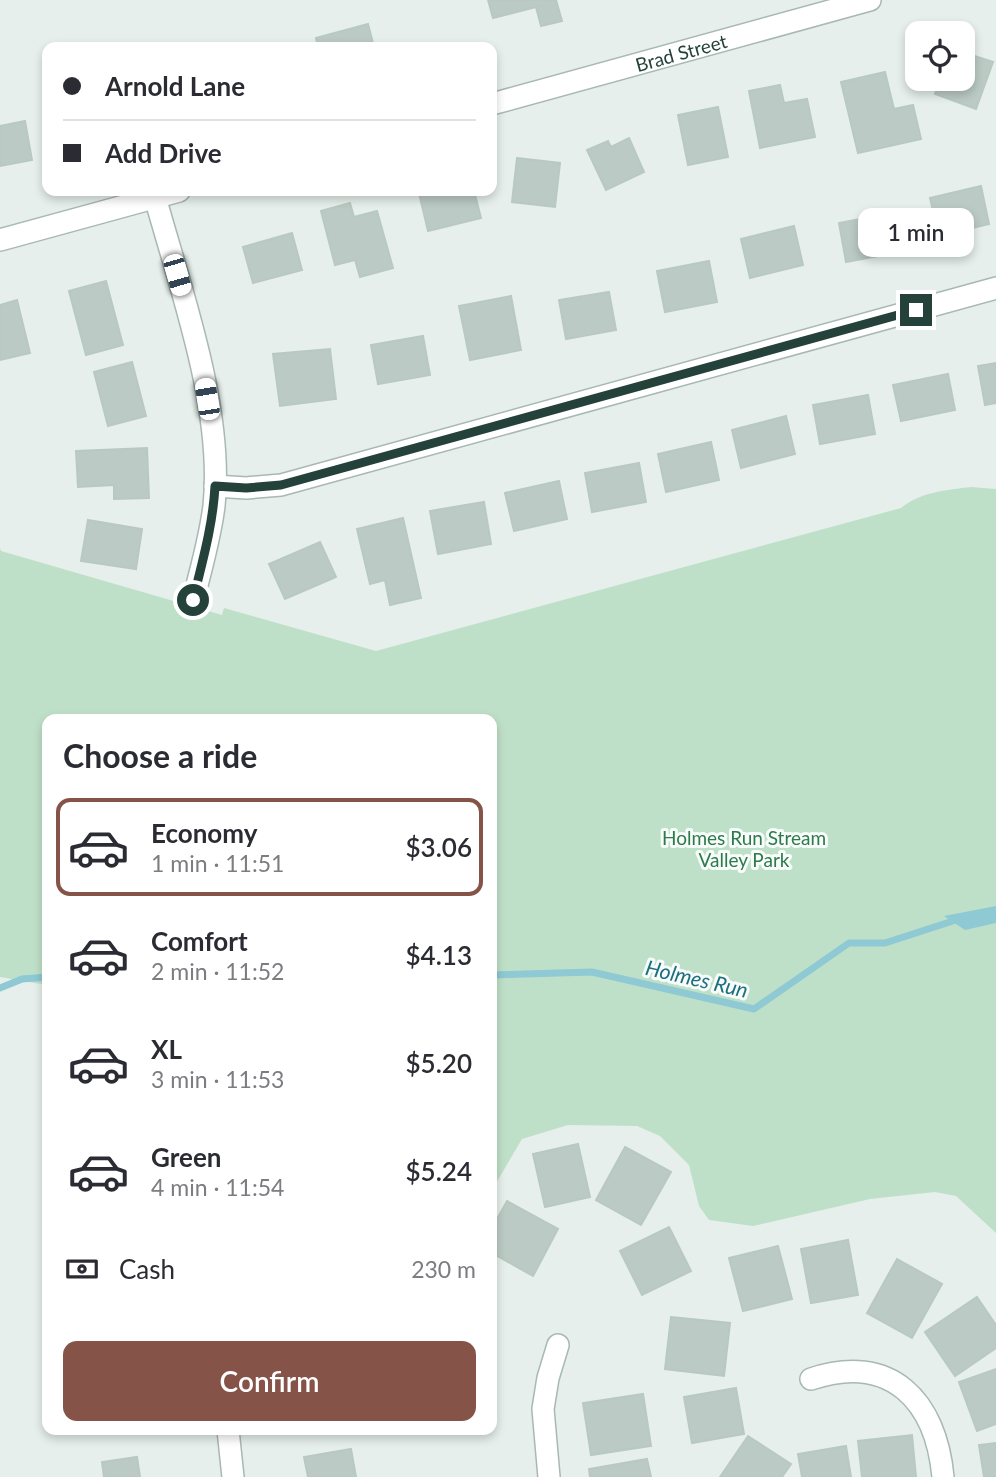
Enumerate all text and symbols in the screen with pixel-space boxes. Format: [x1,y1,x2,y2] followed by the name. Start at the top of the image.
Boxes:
[905,21,975,91] map controls
[905,21,975,91] button: locate
[633,28,729,76] street label: Brad Street
[105,70,245,102] text: Arnold Lane
[105,137,222,169] text: Add Drive
[858,208,974,258] callout: 1 min
[888,218,944,246] text: 1 min
[162,252,193,298] car
[900,294,932,326] route end
[194,377,221,421] car
[177,584,209,616] route start
[63,736,257,775] text: Choose a ride
[67,816,130,879] icon: car
[151,817,257,849] text: Economy
[662,826,826,871] park label: Holmes Run Stream Valley Park
[406,831,472,863] text: $3.06
[151,849,284,877] text: 1 min · 11:51
[67,924,130,987] icon: car
[151,925,248,957] text: Comfort
[406,939,472,971] text: $4.13
[643,954,751,1002] water label: Holmes Run
[151,957,284,985] text: 2 min · 11:52
[67,1032,130,1095] icon: car
[151,1033,182,1065] text: XL
[406,1047,472,1079] text: $5.20
[151,1065,284,1093] text: 3 min · 11:53
[67,1140,130,1203] icon: car
[151,1141,221,1173] text: Green
[406,1155,472,1187] text: $5.24
[151,1173,284,1201] text: 4 min · 11:54
[63,1250,101,1288] icon: cash
[119,1253,175,1285] text: Cash
[411,1255,476,1283] text: 230 m
[63,1341,476,1421] button: Confirm

